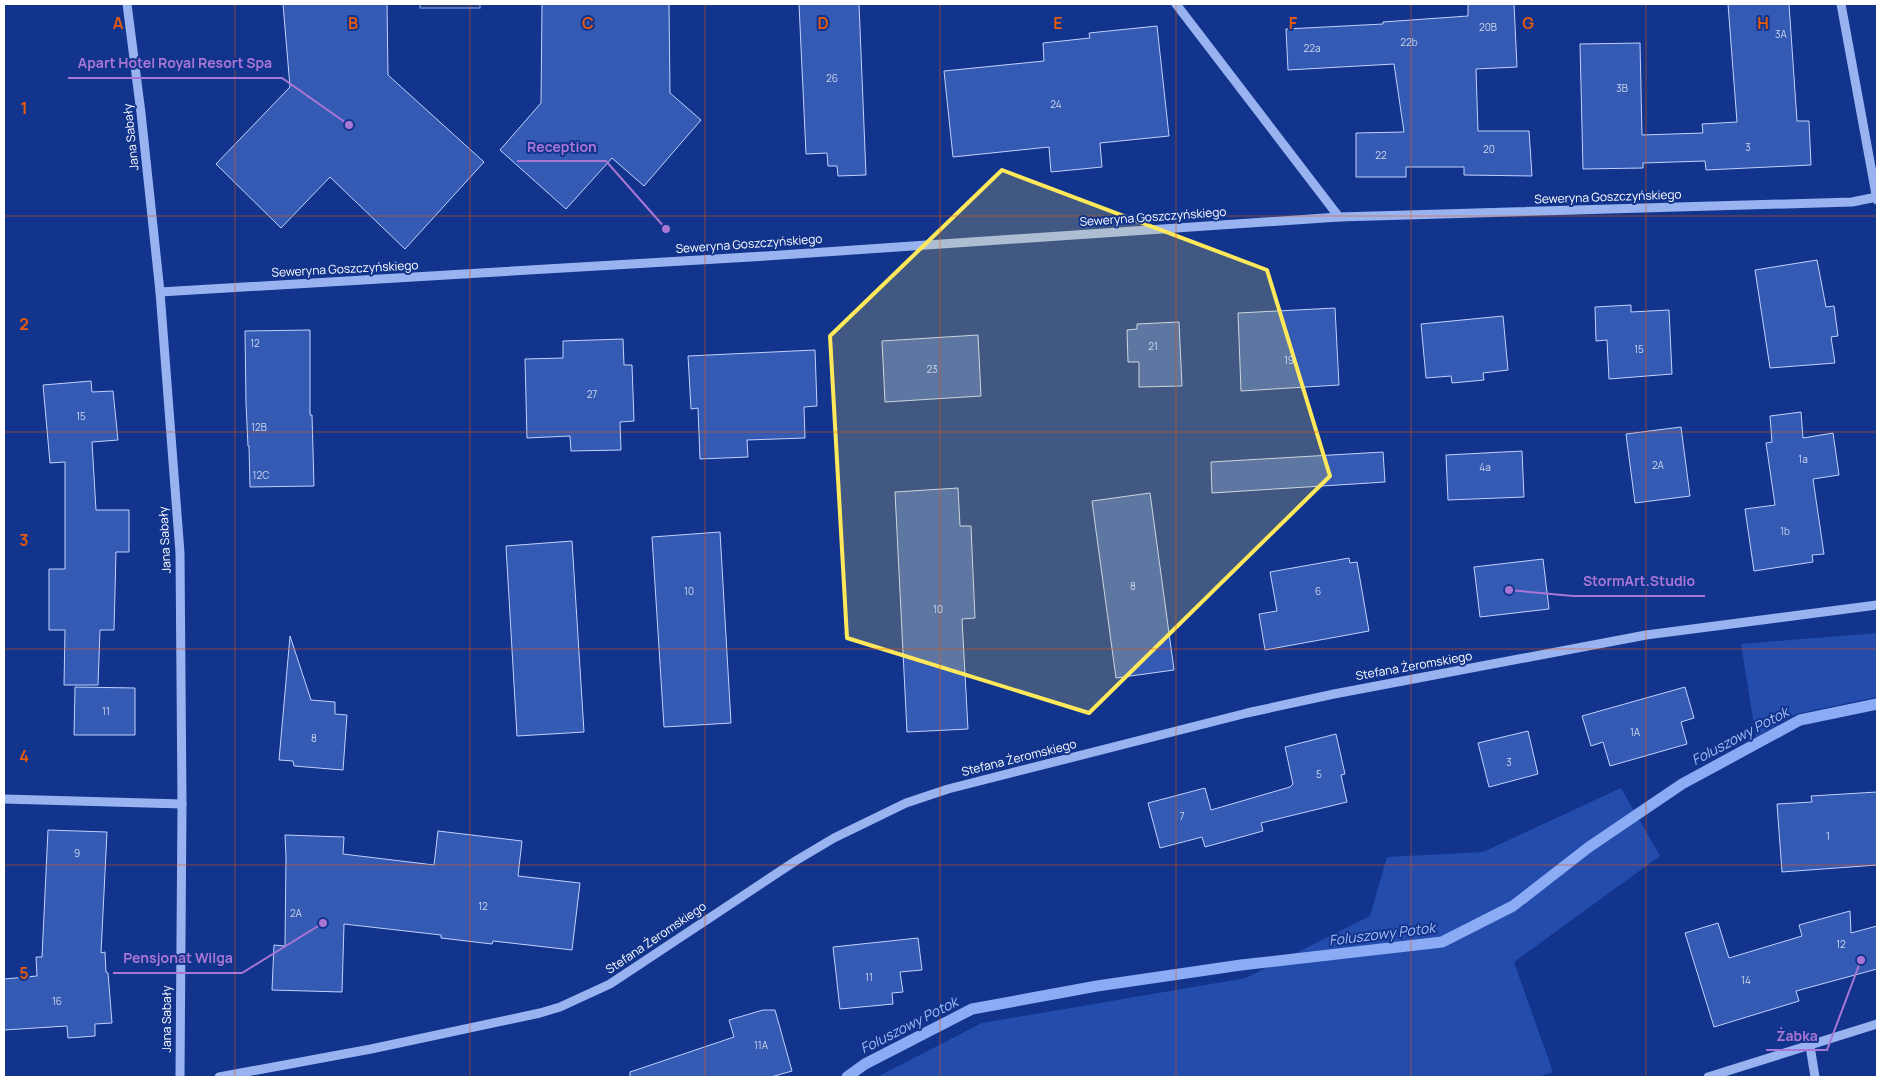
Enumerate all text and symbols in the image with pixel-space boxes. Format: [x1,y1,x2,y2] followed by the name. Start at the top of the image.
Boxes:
[113,12,124,34] text: A
[348,12,358,34] text: B
[582,12,594,34] text: C
[817,12,829,34] text: D
[1053,12,1063,34] text: E
[1289,12,1298,34] text: F
[1522,12,1534,34] text: G
[1757,12,1769,34] text: H
[1479,20,1497,34] house number: 20B
[1775,27,1788,41] house number: 3A
[1400,35,1418,49] house number: 22b
[1304,41,1320,55] house number: 22a
[68,49,282,78] callout: Apart Hotel Royal Resort Spa
[78,53,272,72] text: Apart Hotel Royal Resort Spa
[826,71,838,85] house number: 26
[1616,81,1628,95] house number: 3B
[20,97,28,119] text: 1
[1050,97,1062,111] house number: 24
[118,102,142,171] street label: Jana Sabały
[517,132,606,161] callout: Reception
[527,137,597,156] text: Reception
[1745,140,1751,154] house number: 3
[1483,142,1495,156] house number: 20
[1375,148,1387,162] house number: 22
[1534,185,1682,208] street label: Seweryna Goszczyńskiego
[1079,203,1227,230] street label: Seweryna Goszczyńskiego
[675,230,823,257] street label: Seweryna Goszczyńskiego
[271,256,419,281] street label: Seweryna Goszczyńskiego
[19,313,29,335] text: 2
[250,336,260,350] house number: 12
[1148,339,1158,353] house number: 21
[1634,342,1644,356] house number: 15
[1284,353,1294,367] house number: 19
[926,362,938,376] house number: 23
[587,387,597,401] house number: 27
[76,409,86,423] house number: 15
[251,420,267,434] house number: 12B
[1798,452,1808,466] house number: 1a
[1652,458,1665,472] house number: 2A
[1479,460,1491,474] house number: 4a
[253,468,269,482] house number: 12C
[154,505,175,574] street label: Jana Sabały
[1780,524,1790,538] house number: 1b
[19,529,29,551] text: 3
[1573,567,1705,596] callout: StormArt.Studio
[1583,571,1695,590] text: StormArt.Studio
[1130,579,1136,593] house number: 8
[684,584,694,598] house number: 10
[1315,584,1321,598] house number: 6
[933,602,943,616] house number: 10
[1354,647,1474,684] street label: Stefana Żeromskiego
[1688,701,1793,769] water label: Foluszowy Potok
[102,704,110,718] house number: 11
[1630,725,1641,739] house number: 1A
[311,731,317,745] house number: 8
[960,735,1078,780] street label: Stefana Żeromskiego
[19,745,29,767] text: 4
[1506,755,1512,769] house number: 3
[1316,767,1322,781] house number: 5
[1179,809,1185,823] house number: 7
[1826,829,1830,843] house number: 1
[74,846,80,860] house number: 9
[602,898,709,978] street label: Stefana Żeromskiego
[478,899,488,913] house number: 12
[290,906,303,920] house number: 2A
[1328,917,1438,949] water label: Foluszowy Potok
[1836,937,1846,951] house number: 12
[113,944,242,973] callout: Pensjonat Wilga
[123,948,233,967] text: Pensjonat Wilga
[19,962,29,984] text: 5
[865,970,873,984] house number: 11
[1741,973,1751,987] house number: 14
[158,985,175,1053] street label: Jana Sabały
[857,991,963,1057] water label: Foluszowy Potok
[52,994,62,1008] house number: 16
[1766,1021,1827,1050] callout: Żabka
[1776,1026,1818,1045] text: Żabka
[754,1038,769,1052] house number: 11A

